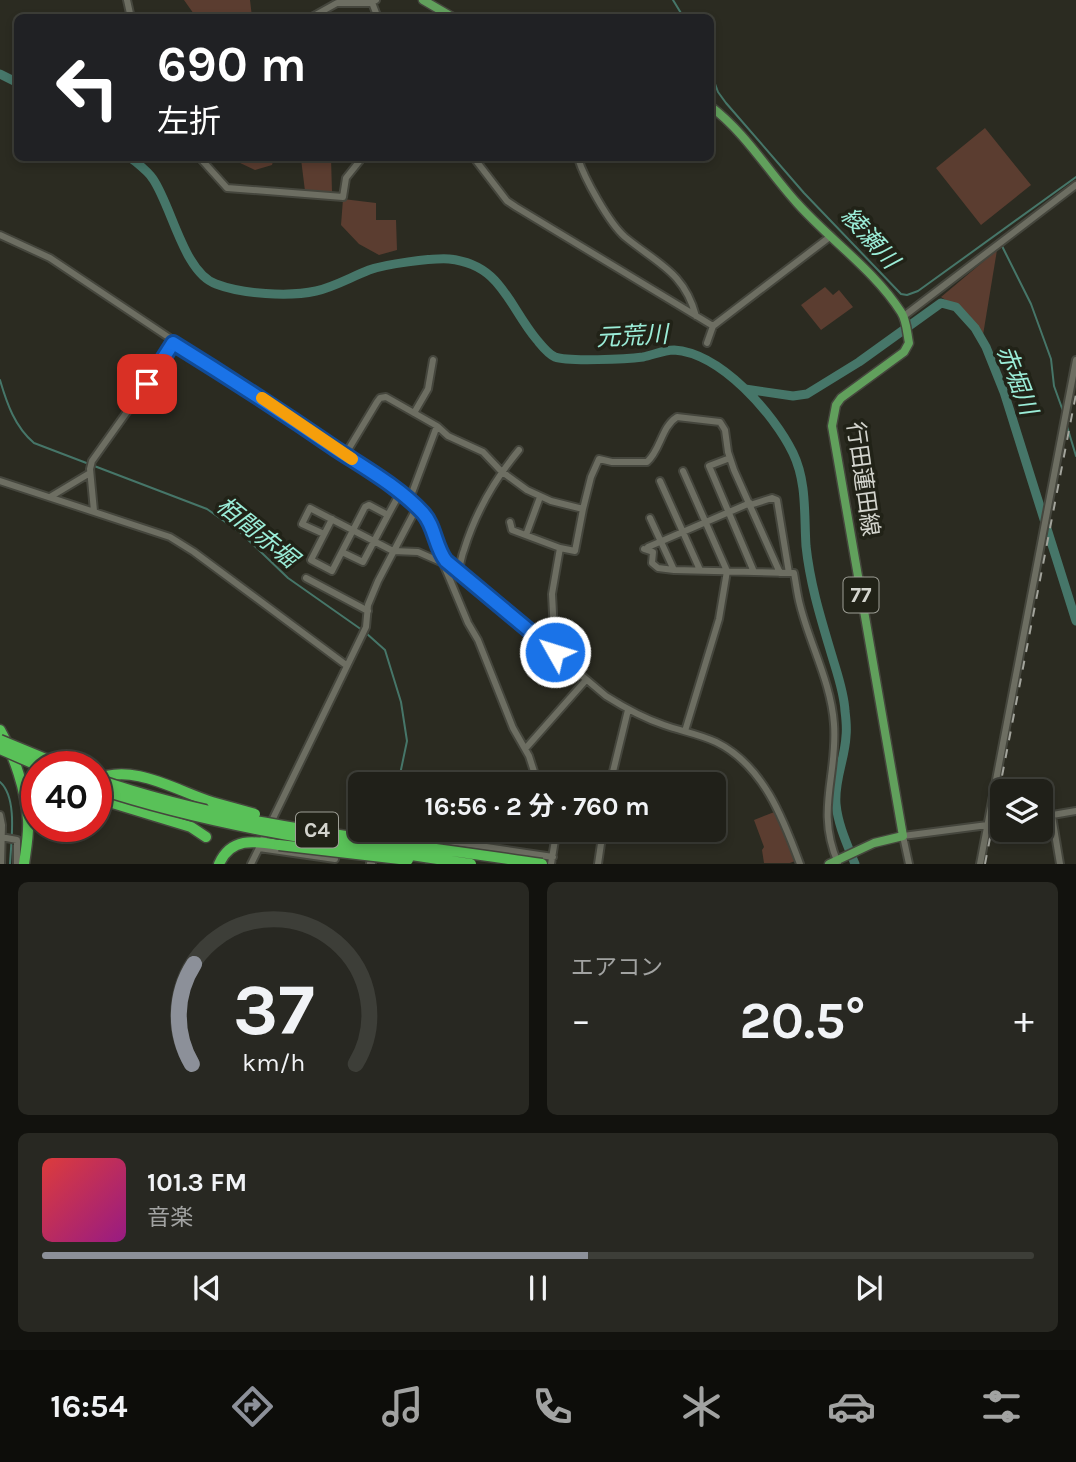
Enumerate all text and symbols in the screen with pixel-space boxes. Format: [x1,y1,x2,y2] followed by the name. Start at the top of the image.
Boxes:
[157,36,307,93] text: 690 m
[42,42,133,133] icon: left
[157,103,221,140] text: 左折
[836,202,907,276] water label: 綾瀬川
[595,320,672,352] water label: 元荒川
[991,341,1044,421] water label: 赤堀川
[117,354,177,414] pin
[128,365,166,403] icon: arrive
[842,420,884,538] street label: 行田蓮田線
[211,491,306,576] water label: 栢間赤堀
[844,578,878,612] road number: 77
[518,615,592,689] position arrow
[21,751,112,842] speed limit sign: 40
[990,779,1053,842] map controls
[990,779,1053,842] button: layers
[424,791,650,822] text: 16:56 · 2 分 · 760 m
[296,812,338,848] road number: C4
[571,954,663,981] text: エアコン
[233,968,314,1053] text: 37
[740,990,866,1051] text: 20.5°
[571,998,591,1043] text: −
[1014,998,1034,1043] text: +
[242,1048,305,1077] text: km/h
[147,1167,247,1198] text: 101.3 FM
[147,1204,193,1231] text: 音楽
[188,1269,226,1307] icon: previous
[519,1269,557,1307] icon: pause
[850,1269,888,1307] icon: next
[228,1382,277,1431] icon: directions
[378,1382,427,1431] icon: music
[528,1382,577,1431] icon: phone
[677,1382,726,1431] icon: climate
[827,1382,876,1431] icon: car
[977,1382,1026,1431] icon: filters
[50,1388,127,1425] text: 16:54

